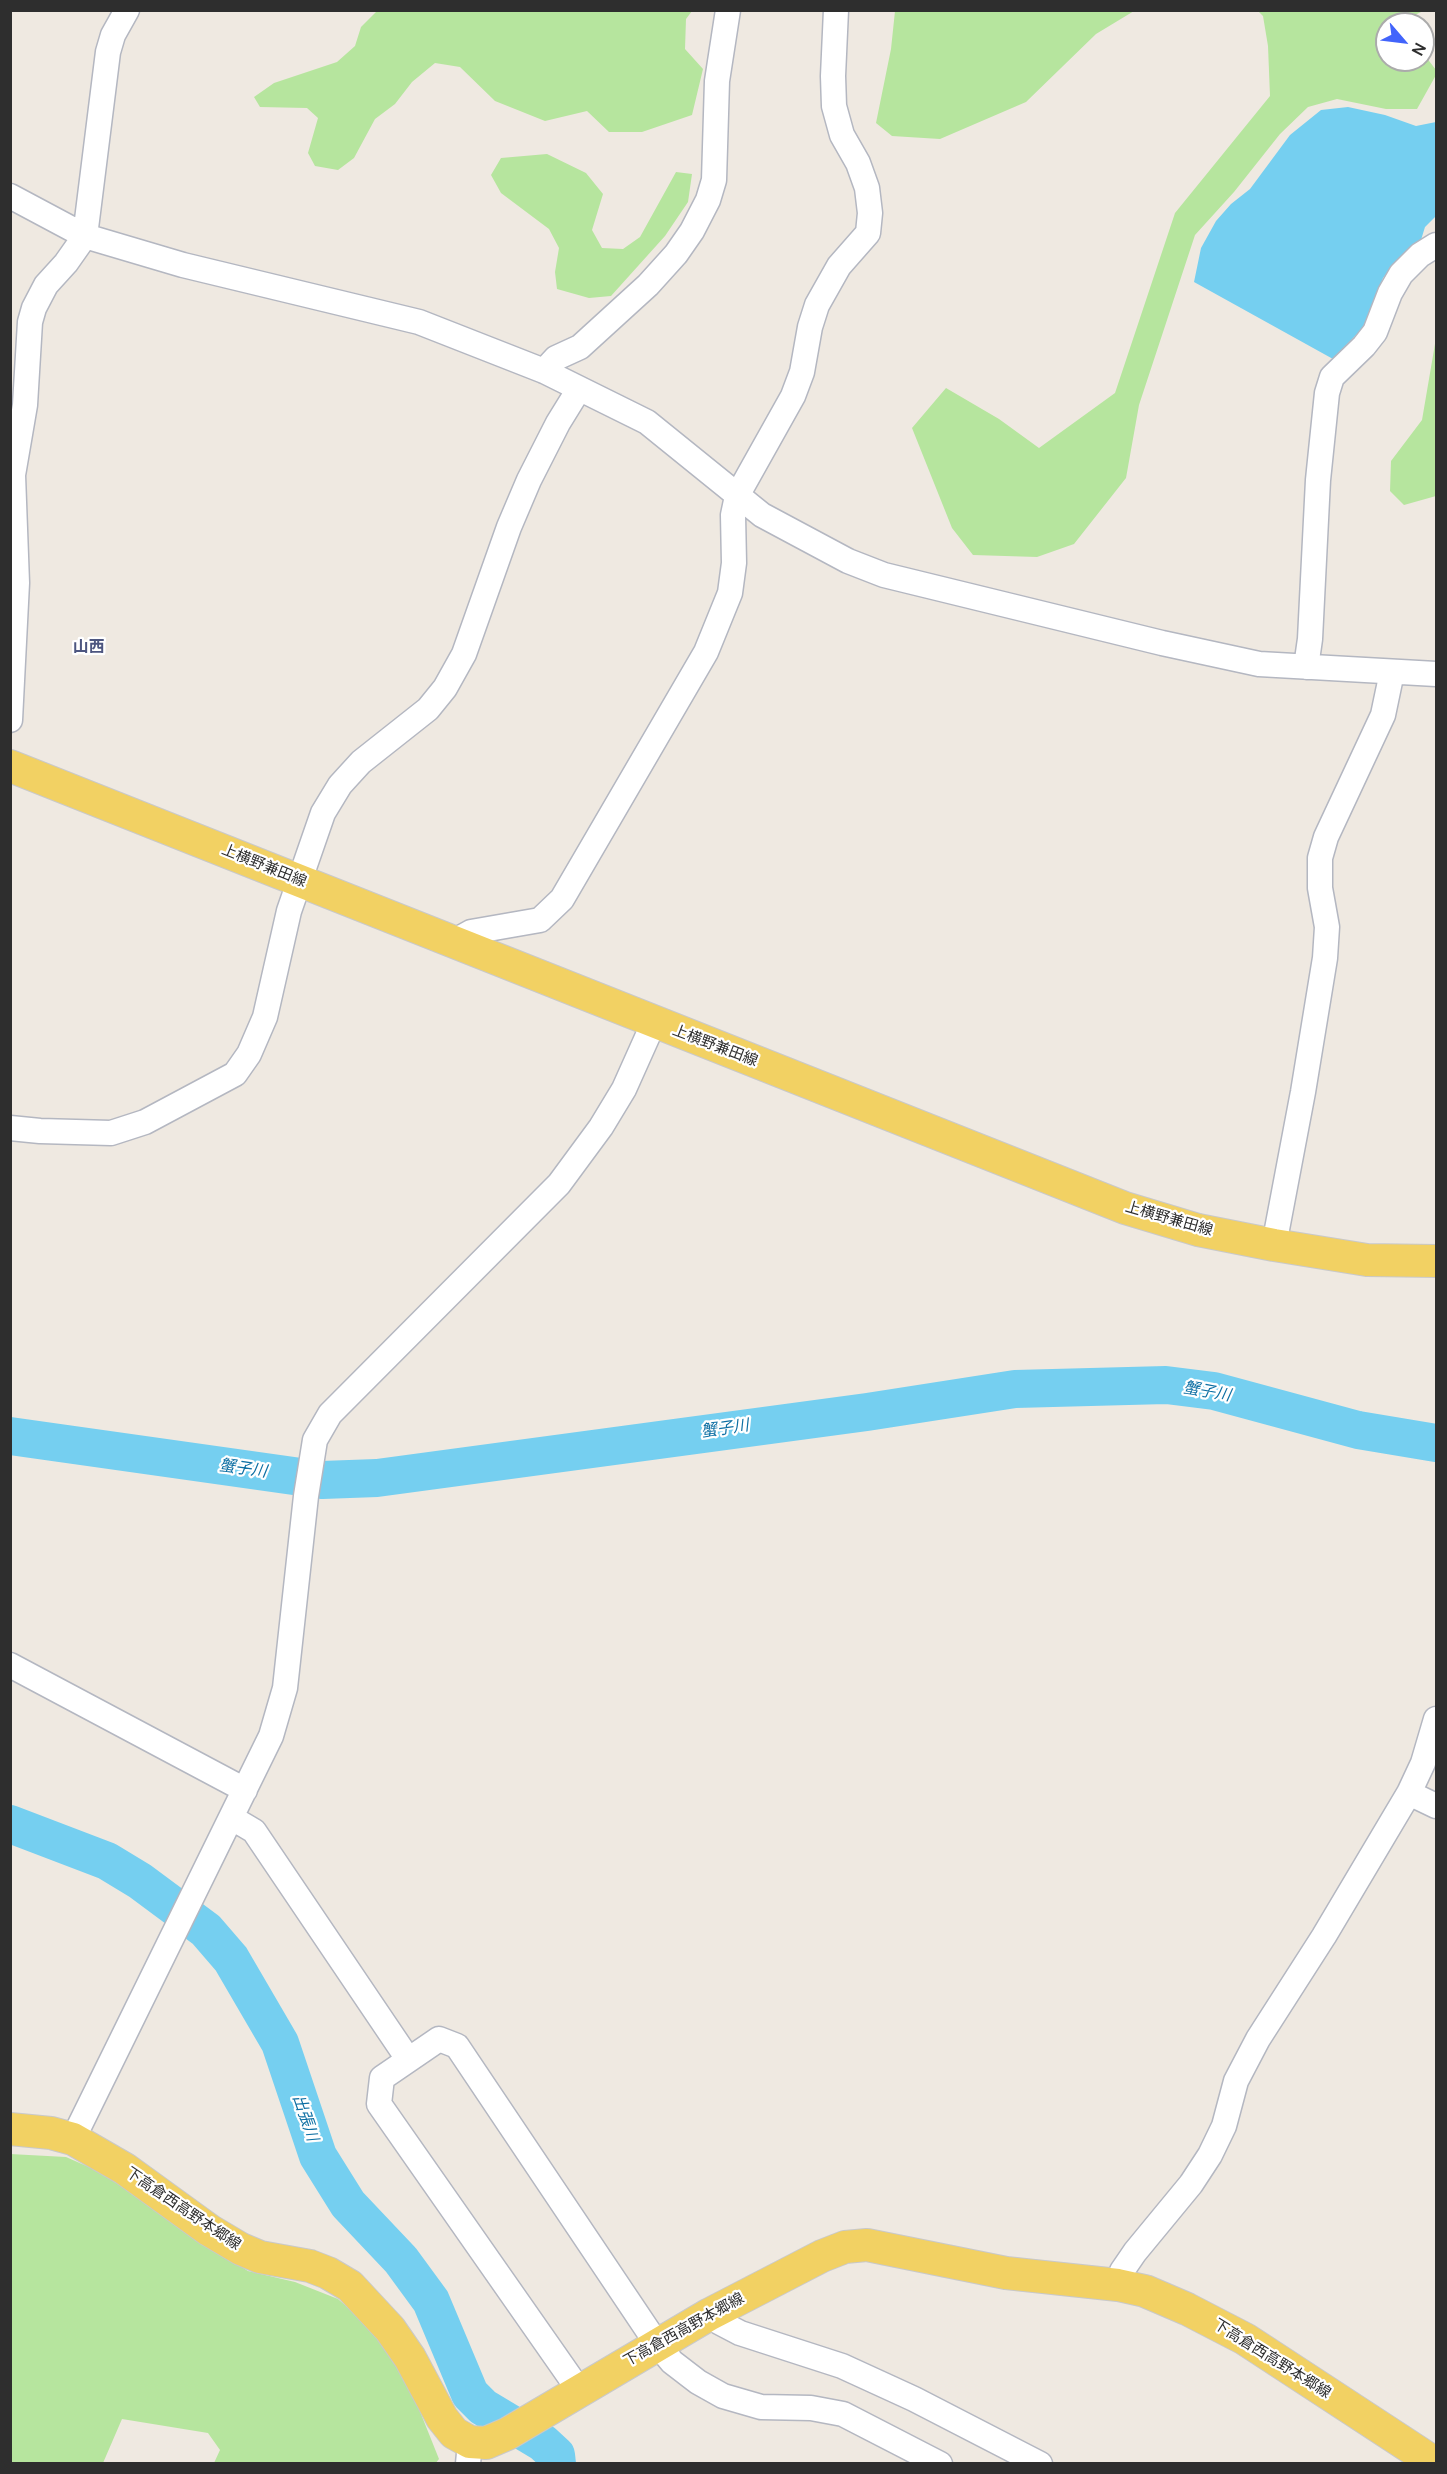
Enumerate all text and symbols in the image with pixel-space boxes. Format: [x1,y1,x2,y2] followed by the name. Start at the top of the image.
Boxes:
[1375,12,1435,72] north arrow
[1407,39,1432,60] text: N
[73,638,105,658] district label: 山西
[219,841,309,891] street label: 上横野兼田線
[670,1021,760,1071] street label: 上横野兼田線
[1123,1198,1215,1240] street label: 上横野兼田線
[1182,1378,1232,1406] water label: 蟹子川
[700,1416,750,1442] water label: 蟹子川
[218,1456,268,1482] water label: 蟹子川
[288,2092,322,2144] water label: 出張川
[122,2164,244,2254] street label: 下高倉西高野本郷線
[621,2289,747,2371] street label: 下高倉西高野本郷線
[1210,2316,1334,2402] street label: 下高倉西高野本郷線

